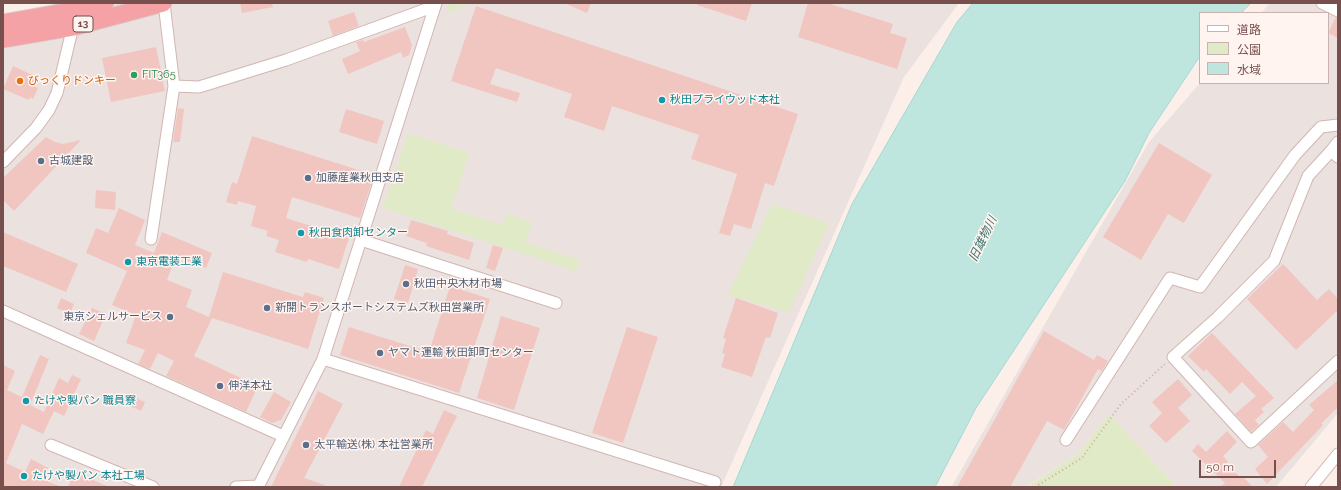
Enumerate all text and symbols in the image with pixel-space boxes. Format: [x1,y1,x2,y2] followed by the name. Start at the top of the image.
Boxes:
[1199,12,1329,84] legend
[73,16,93,32] road number: 13
[1237,23,1261,37] text: 道路
[1237,43,1261,57] text: 公園
[1237,63,1261,77] text: 水域
[142,68,176,82] place label: FIT365
[129,70,139,80] marker: FIT365
[28,74,116,88] place label: びっくりドンキー
[15,76,25,86] marker: びっくりドンキー
[670,93,780,107] place label: 秋田プライウッド本社
[657,95,667,105] marker: 秋田プライウッド本社
[49,154,93,168] place label: 古城建設
[36,156,46,166] marker: 古城建設
[316,171,404,185] place label: 加藤産業秋田支店
[303,173,313,183] marker: 加藤産業秋田支店
[966,214,1000,264] water label: 旧雄物川
[309,226,408,240] place label: 秋田食肉卸センター
[296,228,306,238] marker: 秋田食肉卸センター
[136,255,202,269] place label: 東京電装工業
[123,257,133,267] marker: 東京電装工業
[414,277,502,291] place label: 秋田中央木材市場
[401,279,411,289] marker: 秋田中央木材市場
[275,301,484,315] place label: 新開トランスポートシステムズ秋田営業所
[262,303,272,313] marker: 新開トランスポートシステムズ秋田営業所
[63,310,162,324] place label: 東京シェルサービス
[165,312,175,322] marker: 東京シェルサービス
[388,346,534,360] place label: ヤマト運輸 秋田卸町センター
[375,348,385,358] marker: ヤマト運輸 秋田卸町センター
[228,379,272,393] place label: 伸洋本社
[215,381,225,391] marker: 伸洋本社
[34,394,136,408] place label: たけや製パン 職員寮
[21,396,31,406] marker: たけや製パン 職員寮
[314,438,433,452] place label: 太平輸送(株) 本社営業所
[301,440,311,450] marker: 太平輸送(株) 本社営業所
[1201,452,1278,478] scale bar
[1206,460,1234,474] text: 50 m
[32,469,145,483] place label: たけや製パン 本社工場
[19,471,29,481] marker: たけや製パン 本社工場

